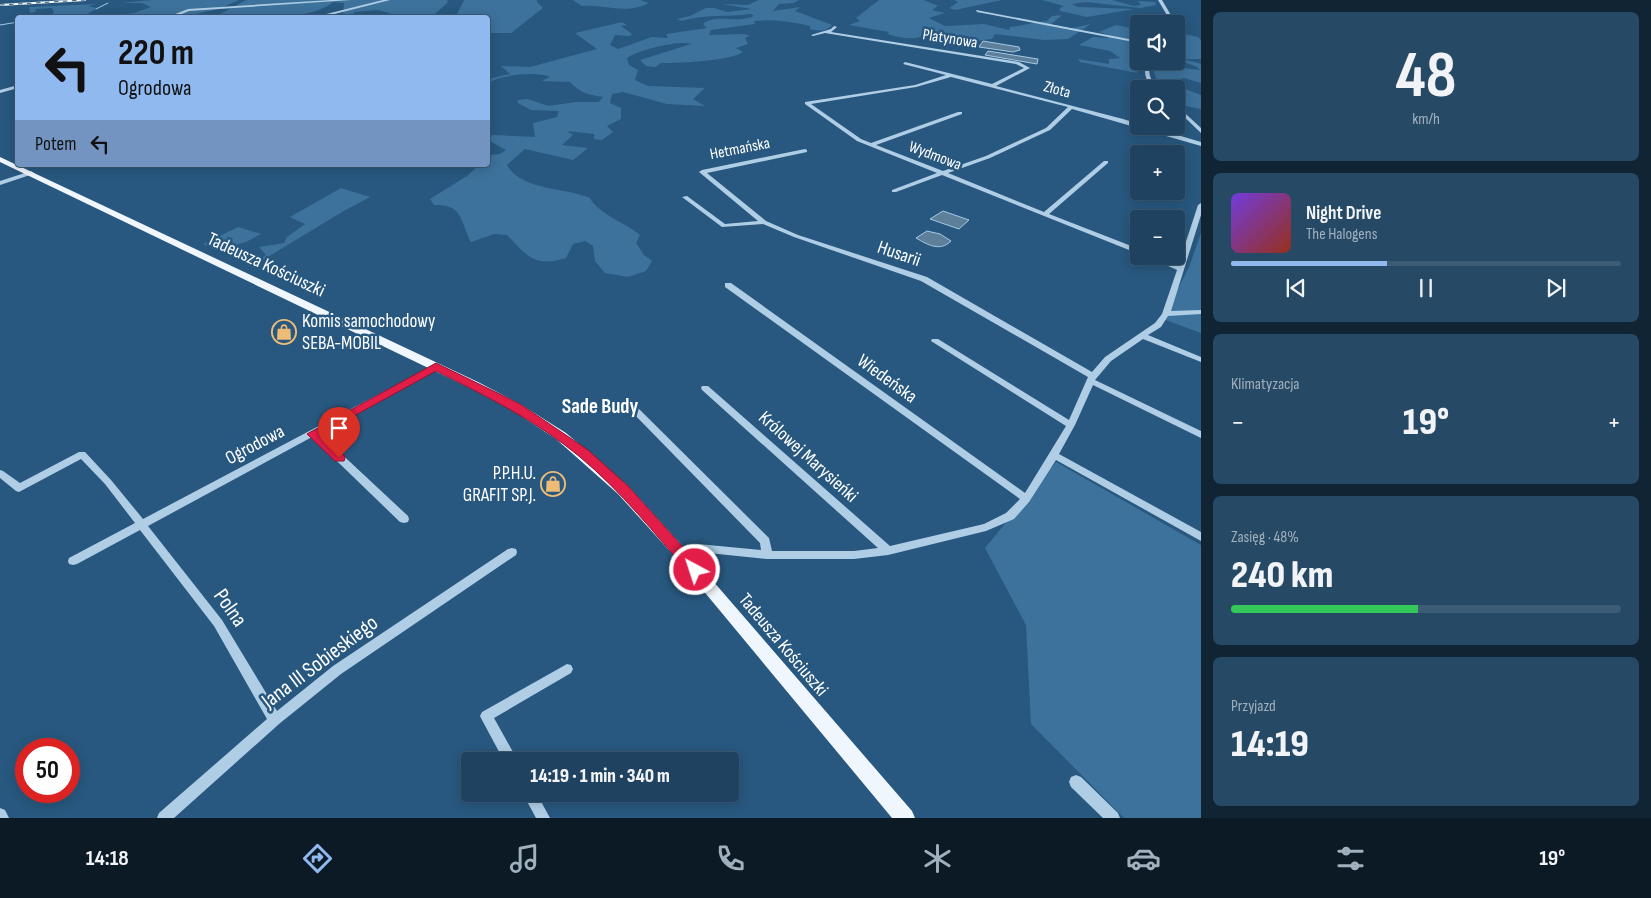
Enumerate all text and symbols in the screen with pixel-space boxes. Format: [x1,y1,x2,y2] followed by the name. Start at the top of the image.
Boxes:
[1130,15,1185,265] map controls
[1130,15,1185,70] button: sound
[921,25,979,53] street label: Platynowa
[118,32,194,75] text: 220 m
[35,35,100,100] icon: left
[1396,38,1457,116] text: 48
[118,75,191,102] text: Ogrodowa
[1041,77,1073,103] street label: Złota
[1130,80,1185,135] button: search
[1412,110,1440,129] text: km/h
[86,130,114,158] icon: left
[35,133,76,156] text: Potem
[708,134,772,164] street label: Hetmańska
[906,137,964,175] street label: Wydmowa
[1130,145,1185,200] button: +
[1306,202,1381,225] text: Night Drive
[1130,210,1185,265] button: −
[1306,225,1377,244] text: The Halogens
[203,228,329,302] street label: Tadeusza Kościuszki
[874,236,924,272] street label: Husarii
[1282,274,1310,302] icon: previous
[1412,274,1440,302] icon: pause
[1542,274,1570,302] icon: next
[302,310,436,355] place label: Komis samochodowy SEBA-MOBIL
[271,319,297,345] shop icon: Komis samochodowy SEBA-MOBIL
[852,350,922,408] street label: Wiedeńska
[1231,375,1300,394] text: Klimatyzacja
[562,394,639,419] district label: Sade Budy
[1403,400,1449,445] text: 19°
[753,406,863,508] street label: Królowej Marysieńki
[1231,406,1245,439] text: −
[1607,406,1621,439] text: +
[318,407,360,458] pin
[325,414,353,442] icon: arrive
[222,420,288,470] street label: Ogrodowa
[463,462,536,507] place label: P.P.H.U. GRAFIT SP.J.
[540,471,566,497] shop icon: P.P.H.U. GRAFIT SP.J.
[1231,528,1299,547] text: Zasięg · 48%
[668,543,720,595] position arrow
[1231,553,1333,598] text: 240 km
[207,584,253,632] street label: Polna
[733,589,833,701] street label: Tadeusza Kościuszki
[256,609,384,715] street label: Jana III Sobieskiego
[1231,697,1276,716] text: Przyjazd
[1231,722,1309,767] text: 14:19
[15,738,80,803] speed limit sign: 50
[530,765,670,788] text: 14:19 · 1 min · 340 m
[300,841,335,876] icon: directions
[507,841,542,876] icon: music
[713,841,748,876] icon: phone
[920,841,955,876] icon: climate
[1126,841,1161,876] icon: car
[1333,841,1368,876] icon: filters
[86,845,129,872] text: 14:18
[1539,845,1565,872] text: 19°

